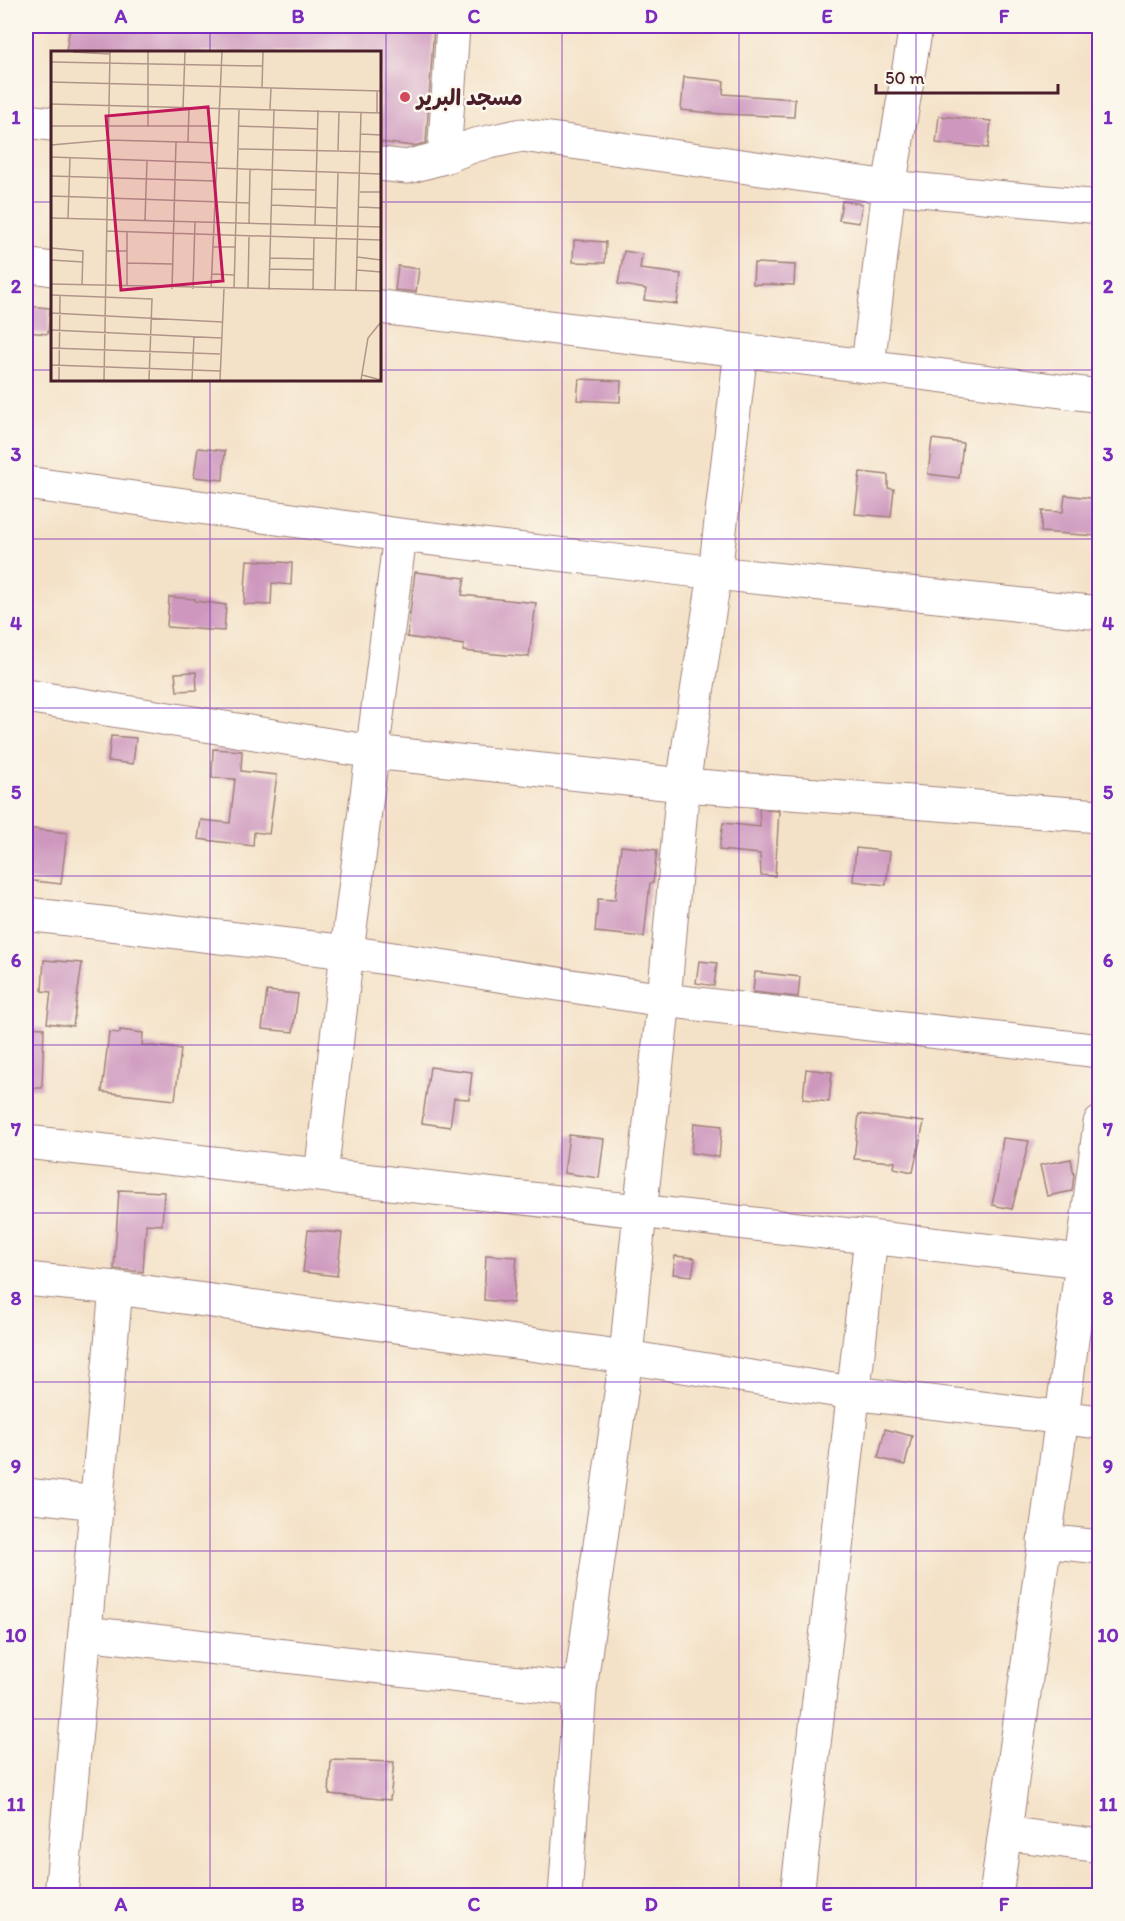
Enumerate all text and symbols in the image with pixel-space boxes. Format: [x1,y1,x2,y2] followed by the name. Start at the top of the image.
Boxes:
[114,4,128,28] text: A
[292,4,305,28] text: B
[468,4,481,28] text: C
[644,4,658,28] text: D
[821,4,833,28] text: E
[999,4,1010,28] text: F
[51,51,381,381] inset map
[876,57,1058,95] scale bar
[885,67,925,89] text: 50 m
[415,84,523,111] place label: مسجد البرير
[398,90,412,104] marker: مسجد البرير
[11,105,21,129] text: 1
[1103,105,1113,129] text: 1
[11,274,22,298] text: 2
[1103,274,1114,298] text: 2
[11,442,22,466] text: 3
[1103,442,1114,466] text: 3
[10,611,22,635] text: 4
[1102,611,1114,635] text: 4
[11,780,22,804] text: 5
[1103,780,1114,804] text: 5
[11,948,22,972] text: 6
[1103,948,1114,972] text: 6
[10,1117,21,1141] text: 7
[1102,1117,1113,1141] text: 7
[11,1286,22,1310] text: 8
[1103,1286,1114,1310] text: 8
[11,1454,21,1478] text: 9
[1103,1454,1113,1478] text: 9
[5,1623,27,1647] text: 10
[1097,1623,1119,1647] text: 10
[7,1792,26,1816] text: 11
[1099,1792,1118,1816] text: 11
[114,1892,128,1916] text: A
[292,1892,305,1916] text: B
[468,1892,481,1916] text: C
[644,1892,658,1916] text: D
[821,1892,833,1916] text: E
[999,1892,1010,1916] text: F

